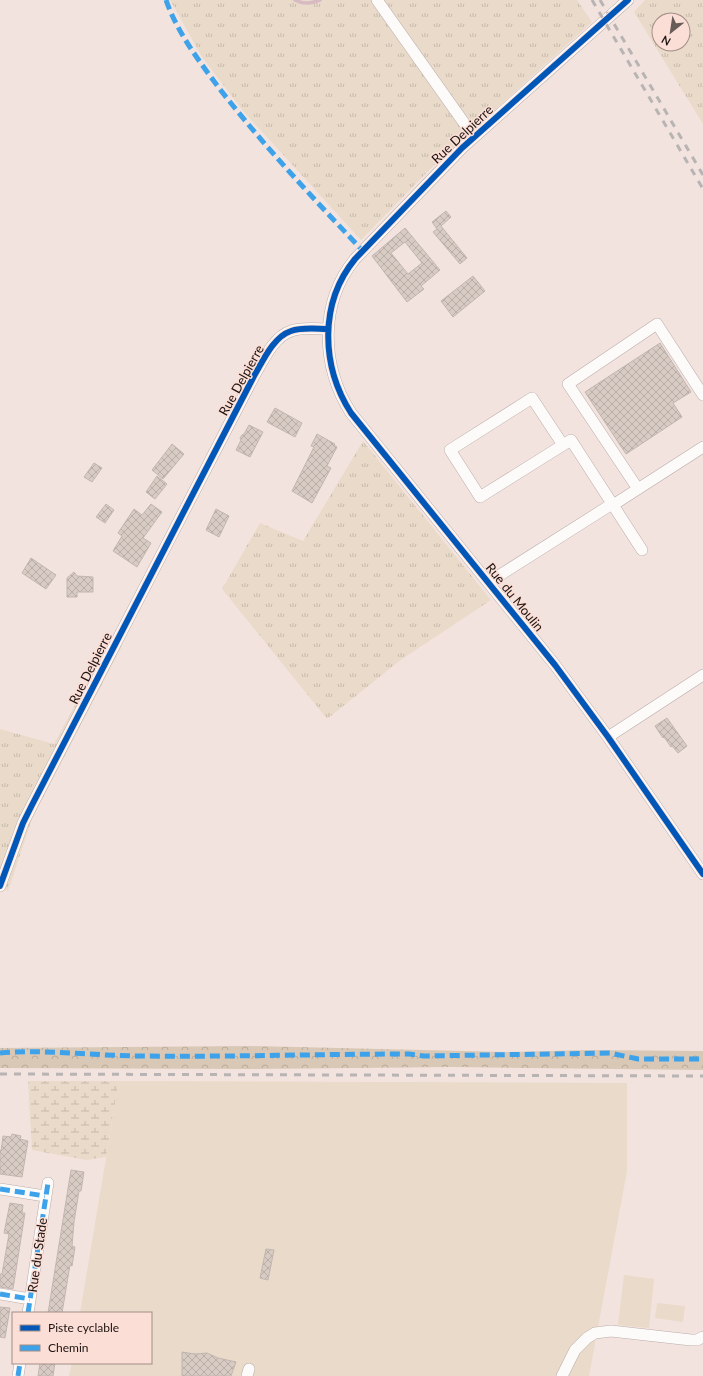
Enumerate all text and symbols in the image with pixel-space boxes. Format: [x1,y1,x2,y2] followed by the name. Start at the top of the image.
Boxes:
[651,12,691,52] north arrow
[659,33,673,49] text: N
[428,101,496,167] street label: Rue Delpierre
[215,342,267,418] street label: Rue Delpierre
[483,560,547,634] street label: Rue du Moulin
[65,629,115,707] street label: Rue Delpierre
[24,1217,50,1293] street label: Rue du Stade
[12,1312,152,1364] legend
[48,1320,119,1335] text: Piste cyclable
[48,1340,89,1355] text: Chemin

